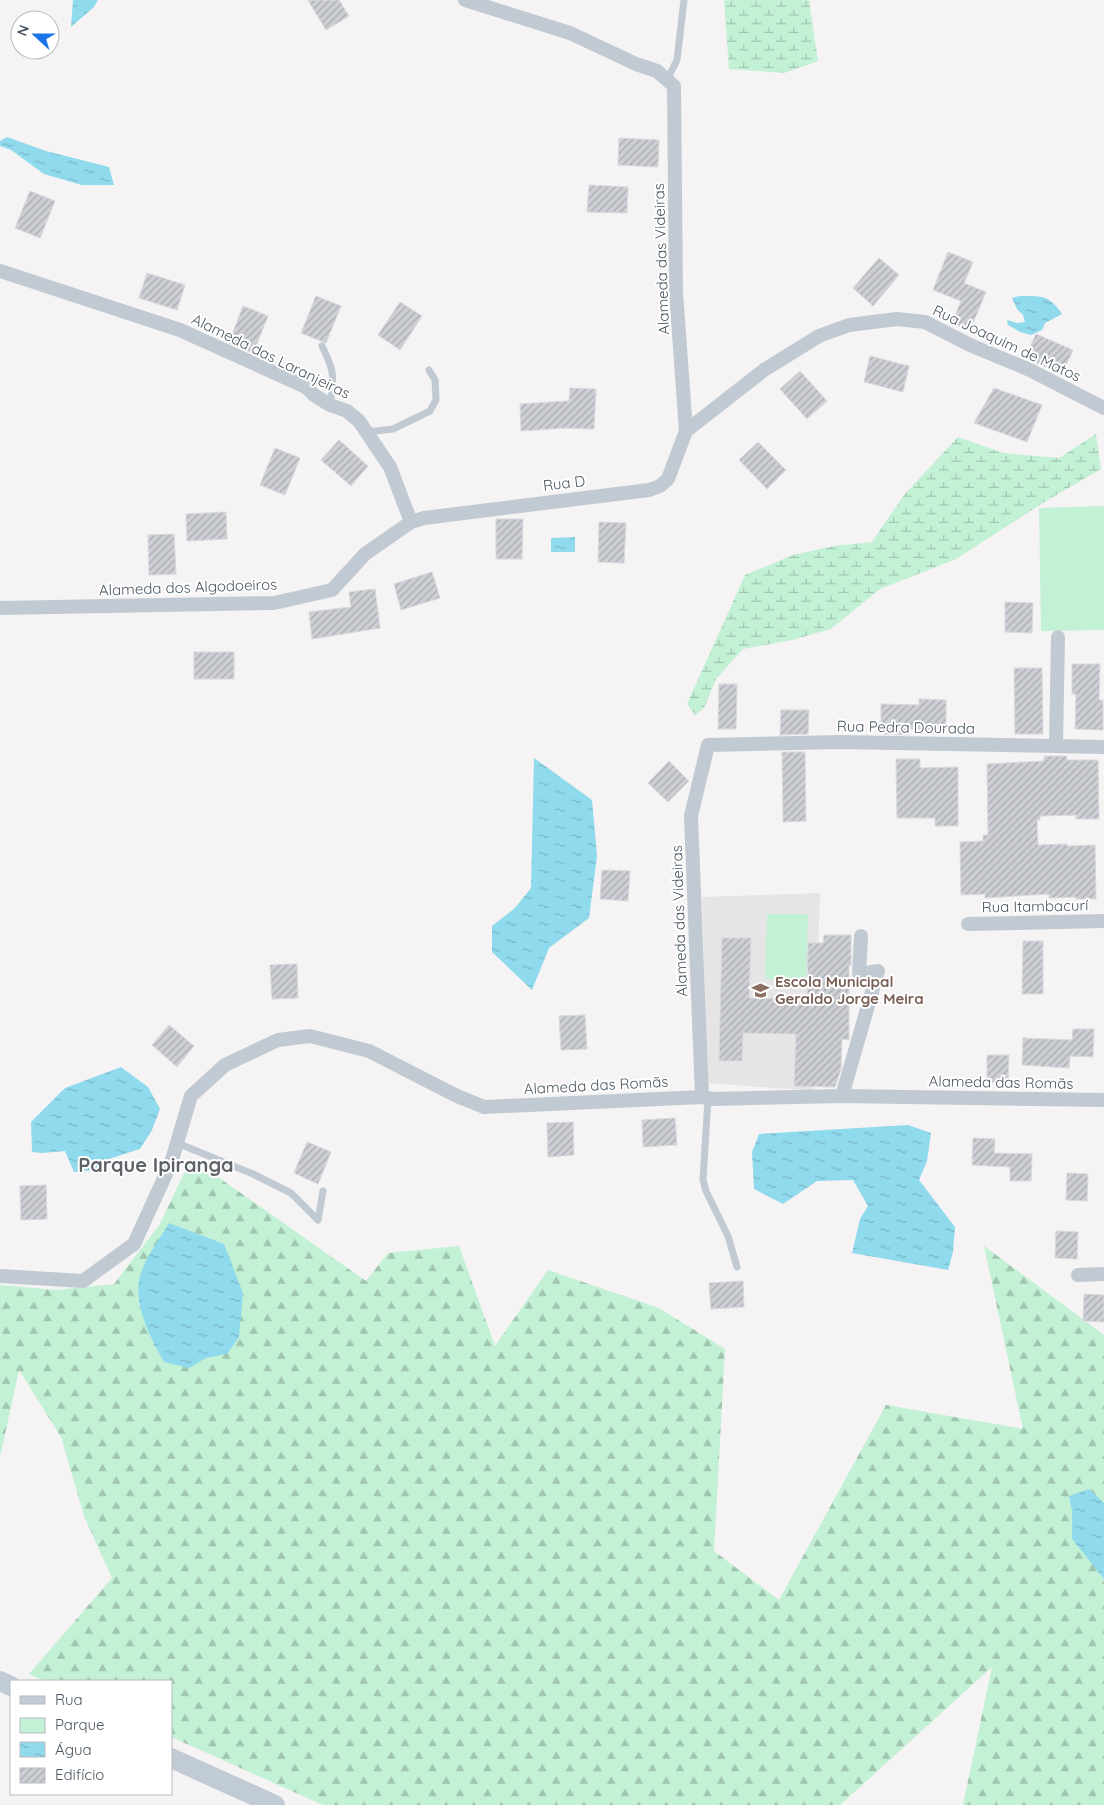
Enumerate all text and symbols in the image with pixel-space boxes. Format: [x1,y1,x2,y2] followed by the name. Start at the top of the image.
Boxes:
[10,10,60,60] north arrow
[13,22,33,38] text: N
[649,183,673,335] street label: Alameda das Videiras
[930,300,1084,386] street label: Rua Joaquim de Matos
[189,309,353,403] street label: Alameda das Laranjeiras
[542,471,586,495] street label: Rua D
[98,574,278,600] street label: Alameda dos Algodoeiros
[837,716,975,738] street label: Rua Pedra Dourada
[667,845,691,997] street label: Alameda das Videiras
[981,896,1089,916] street label: Rua Itambacurí
[775,972,924,1008] place label: Escola Municipal Geraldo Jorge Meira
[751,980,771,1000] school or university icon: Escola Municipal Geraldo Jorge Meira
[928,1071,1074,1093] street label: Alameda das Romãs
[523,1072,669,1098] street label: Alameda das Romãs
[78,1152,234,1177] district label: Parque Ipiranga
[10,1680,172,1795] legend
[55,1690,83,1709] text: Rua
[55,1715,105,1734] text: Parque
[55,1740,92,1759] text: Água
[55,1765,104,1784] text: Edifício

